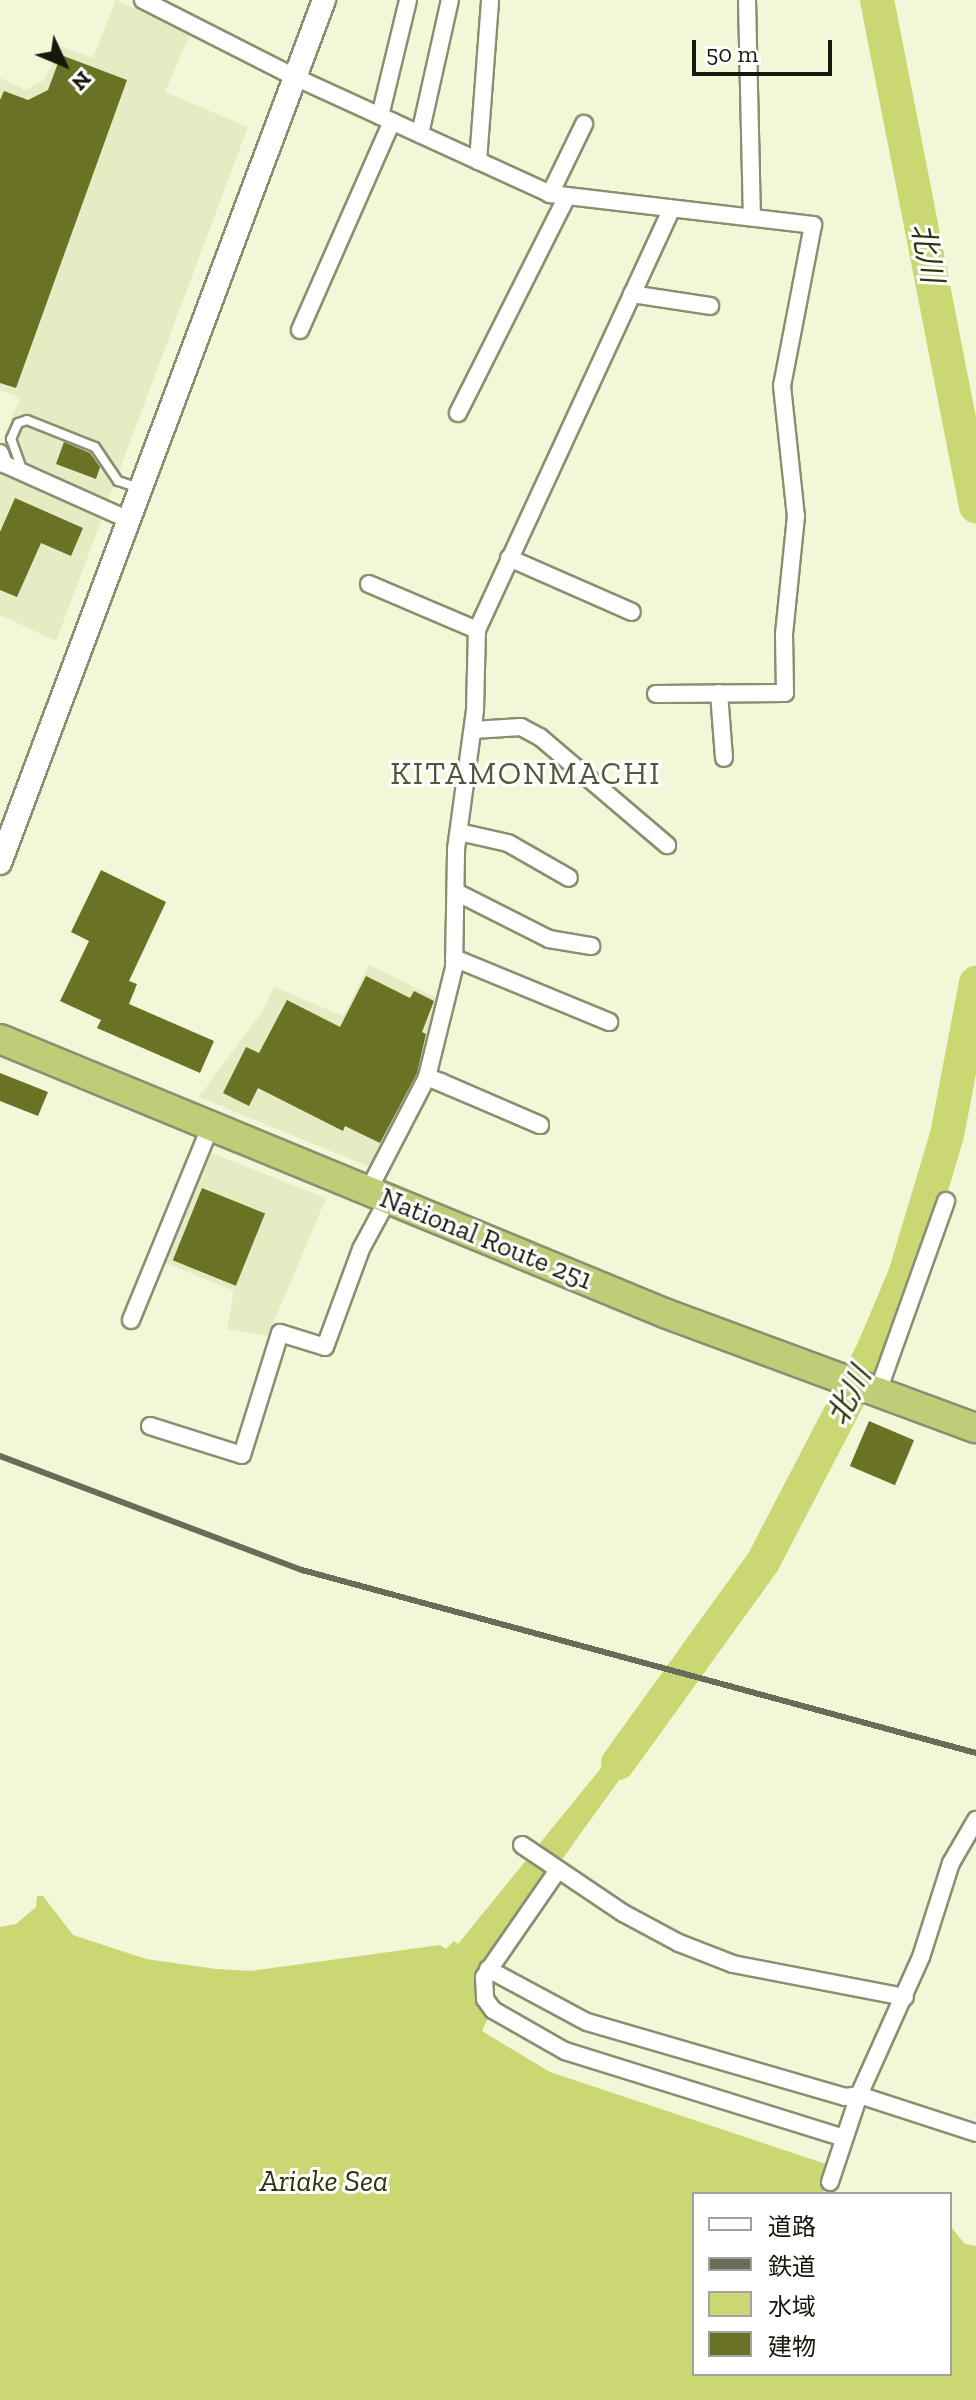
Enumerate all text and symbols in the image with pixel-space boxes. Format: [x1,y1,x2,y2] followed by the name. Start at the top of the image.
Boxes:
[24,24,104,104] north arrow
[696,24,836,74] scale bar
[706,39,758,68] text: 50 m
[66,66,97,96] text: N
[904,220,950,286] water label: 北川
[390,754,662,792] district label: KITAMONMACHI
[375,1181,597,1297] street label: National Route 251
[819,1361,879,1431] water label: 北川
[260,2163,388,2199] water label: Ariake Sea
[692,2192,952,2376] legend
[768,2212,816,2241] text: 道路
[768,2252,816,2281] text: 鉄道
[768,2292,816,2321] text: 水域
[768,2332,816,2361] text: 建物

